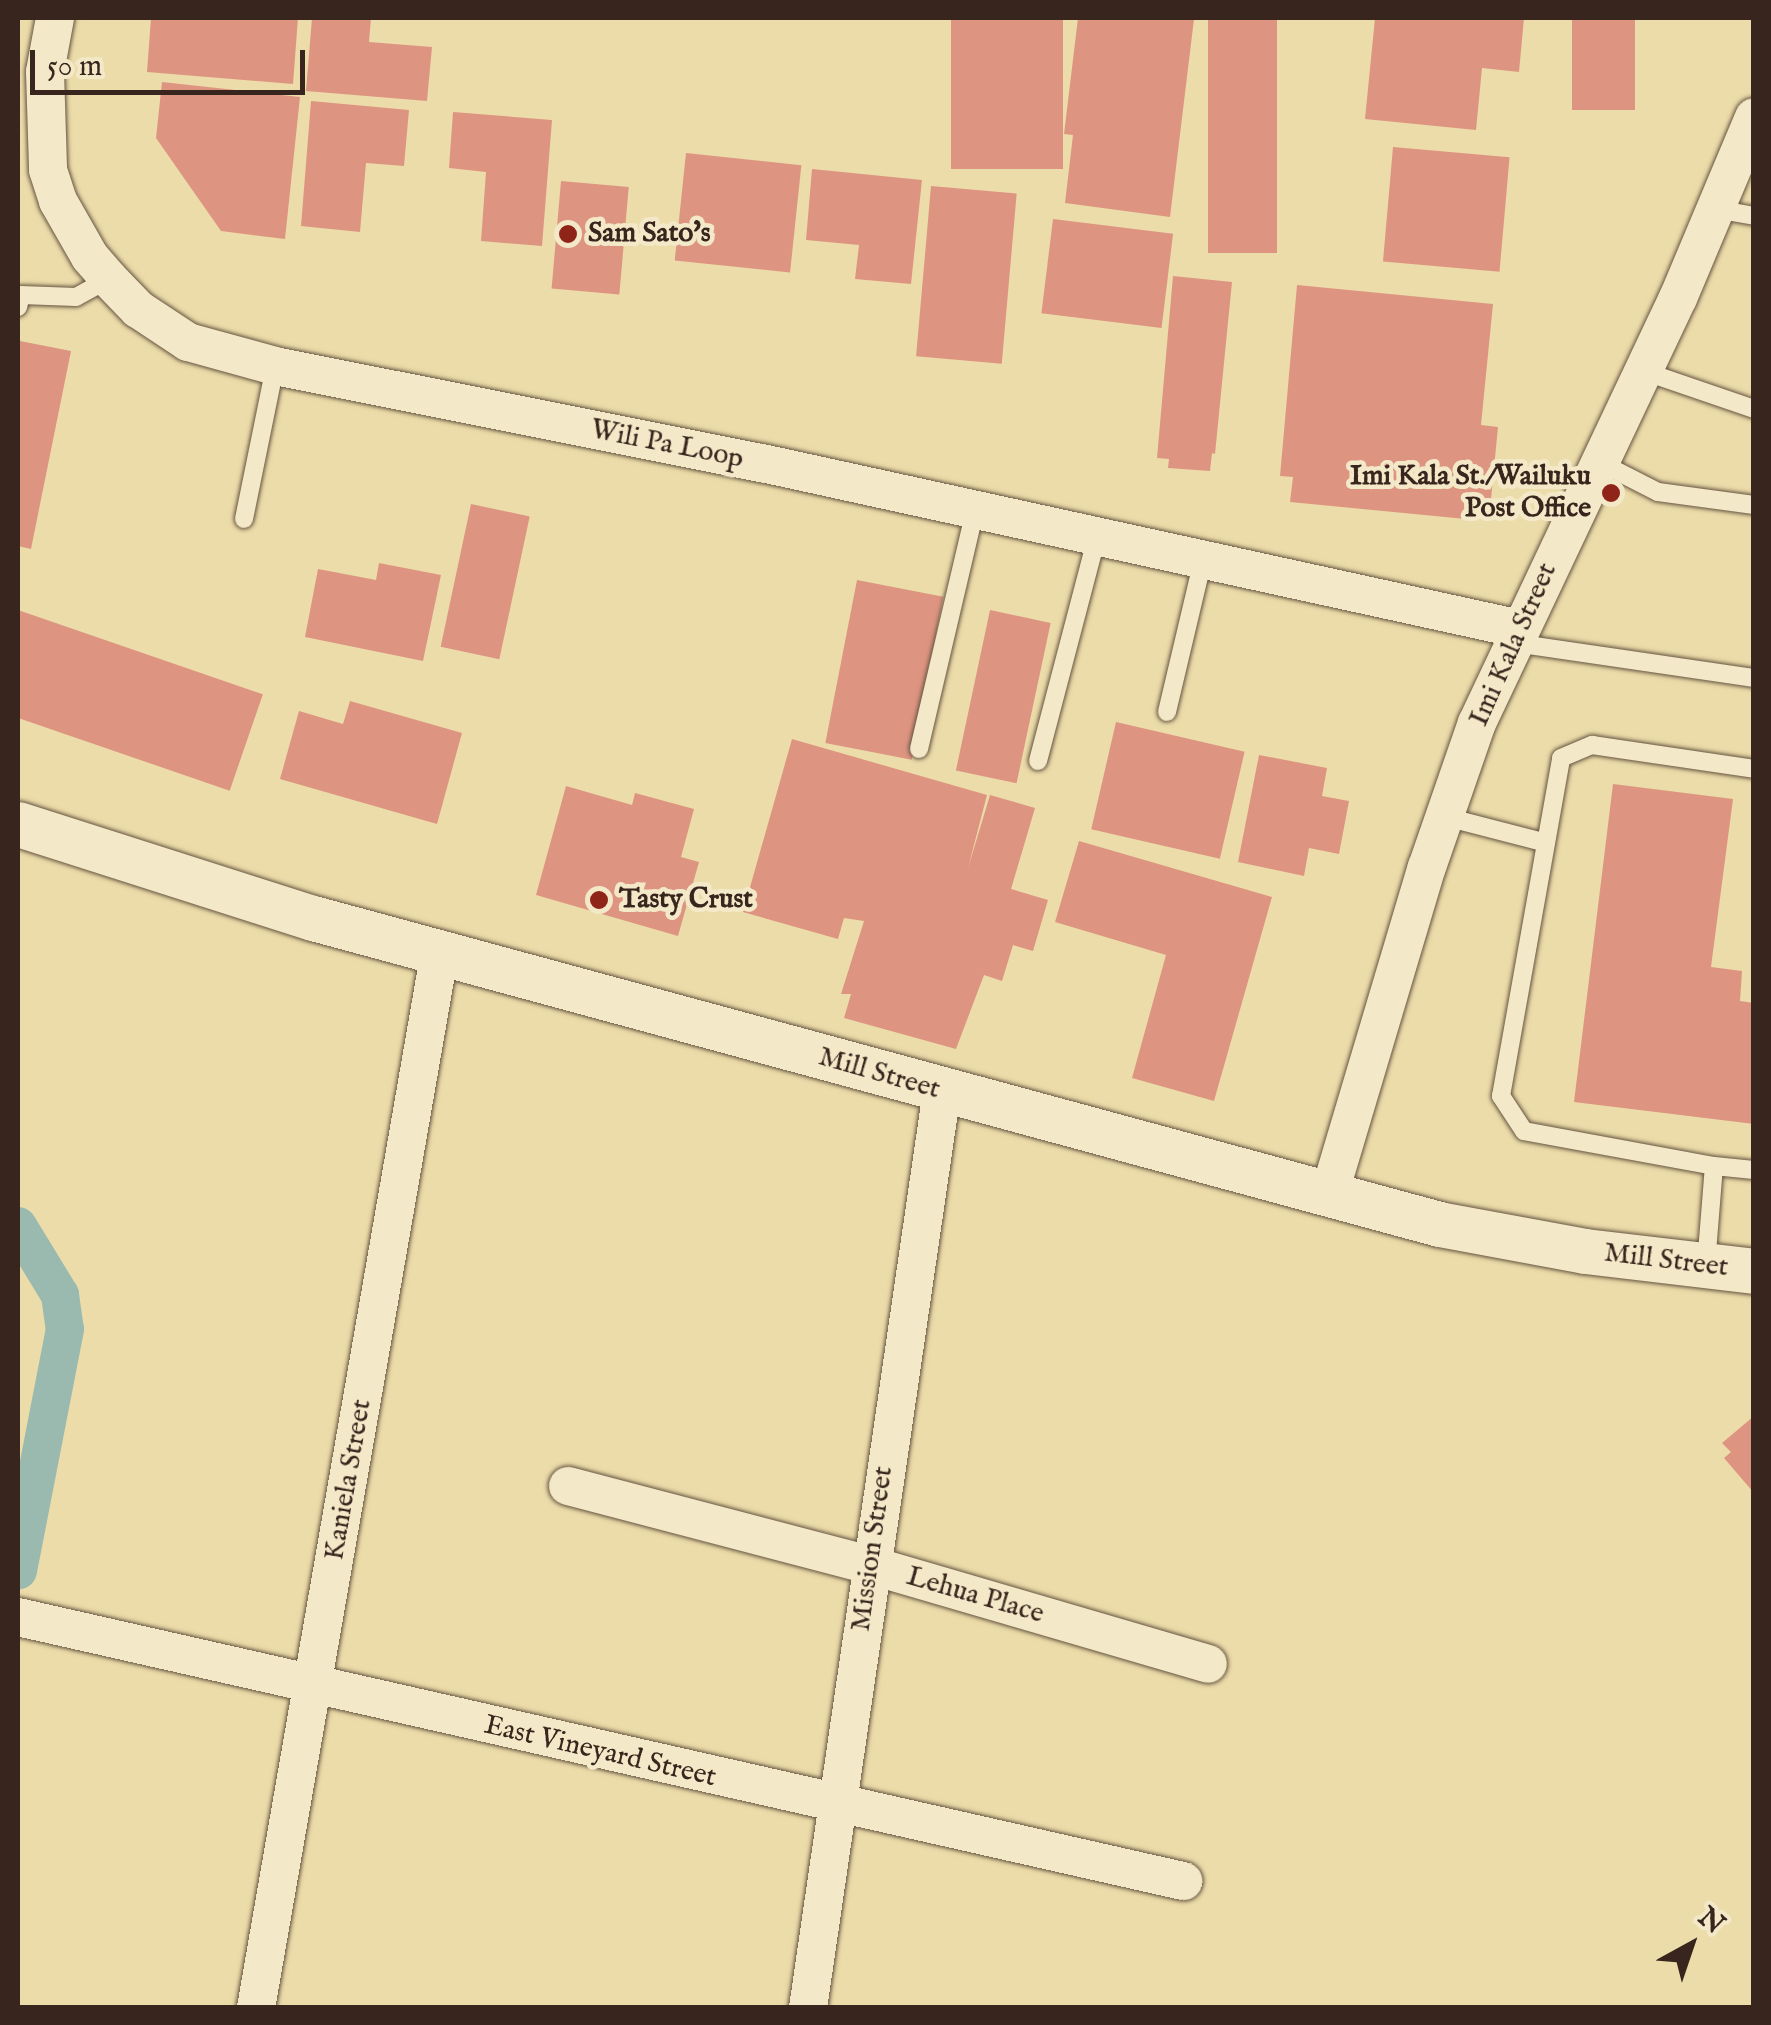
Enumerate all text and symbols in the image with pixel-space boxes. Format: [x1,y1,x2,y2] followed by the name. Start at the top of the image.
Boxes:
[35,30,310,92] scale bar
[47,48,102,86] text: 50 m
[588,217,711,251] place label: Sam Sato's
[557,223,579,245] marker: Sam Sato's
[588,414,746,476] street label: Wili Pa Loop
[1350,460,1591,526] place label: Imi Kala St./Wailuku Post Office
[1600,482,1622,504] marker: Imi Kala St./Wailuku Post Office
[1463,558,1565,732] street label: Imi Kala Street
[619,883,753,917] place label: Tasty Crust
[588,889,610,911] marker: Tasty Crust
[814,1041,944,1107] street label: Mill Street
[1602,1237,1730,1285] street label: Mill Street
[318,1397,380,1563] street label: Kaniela Street
[845,1464,901,1634] street label: Mission Street
[902,1560,1048,1632] street label: Lehua Place
[481,1709,719,1795] street label: East Vineyard Street
[1641,1895,1741,1995] north arrow
[1690,1900,1731,1943] text: N

